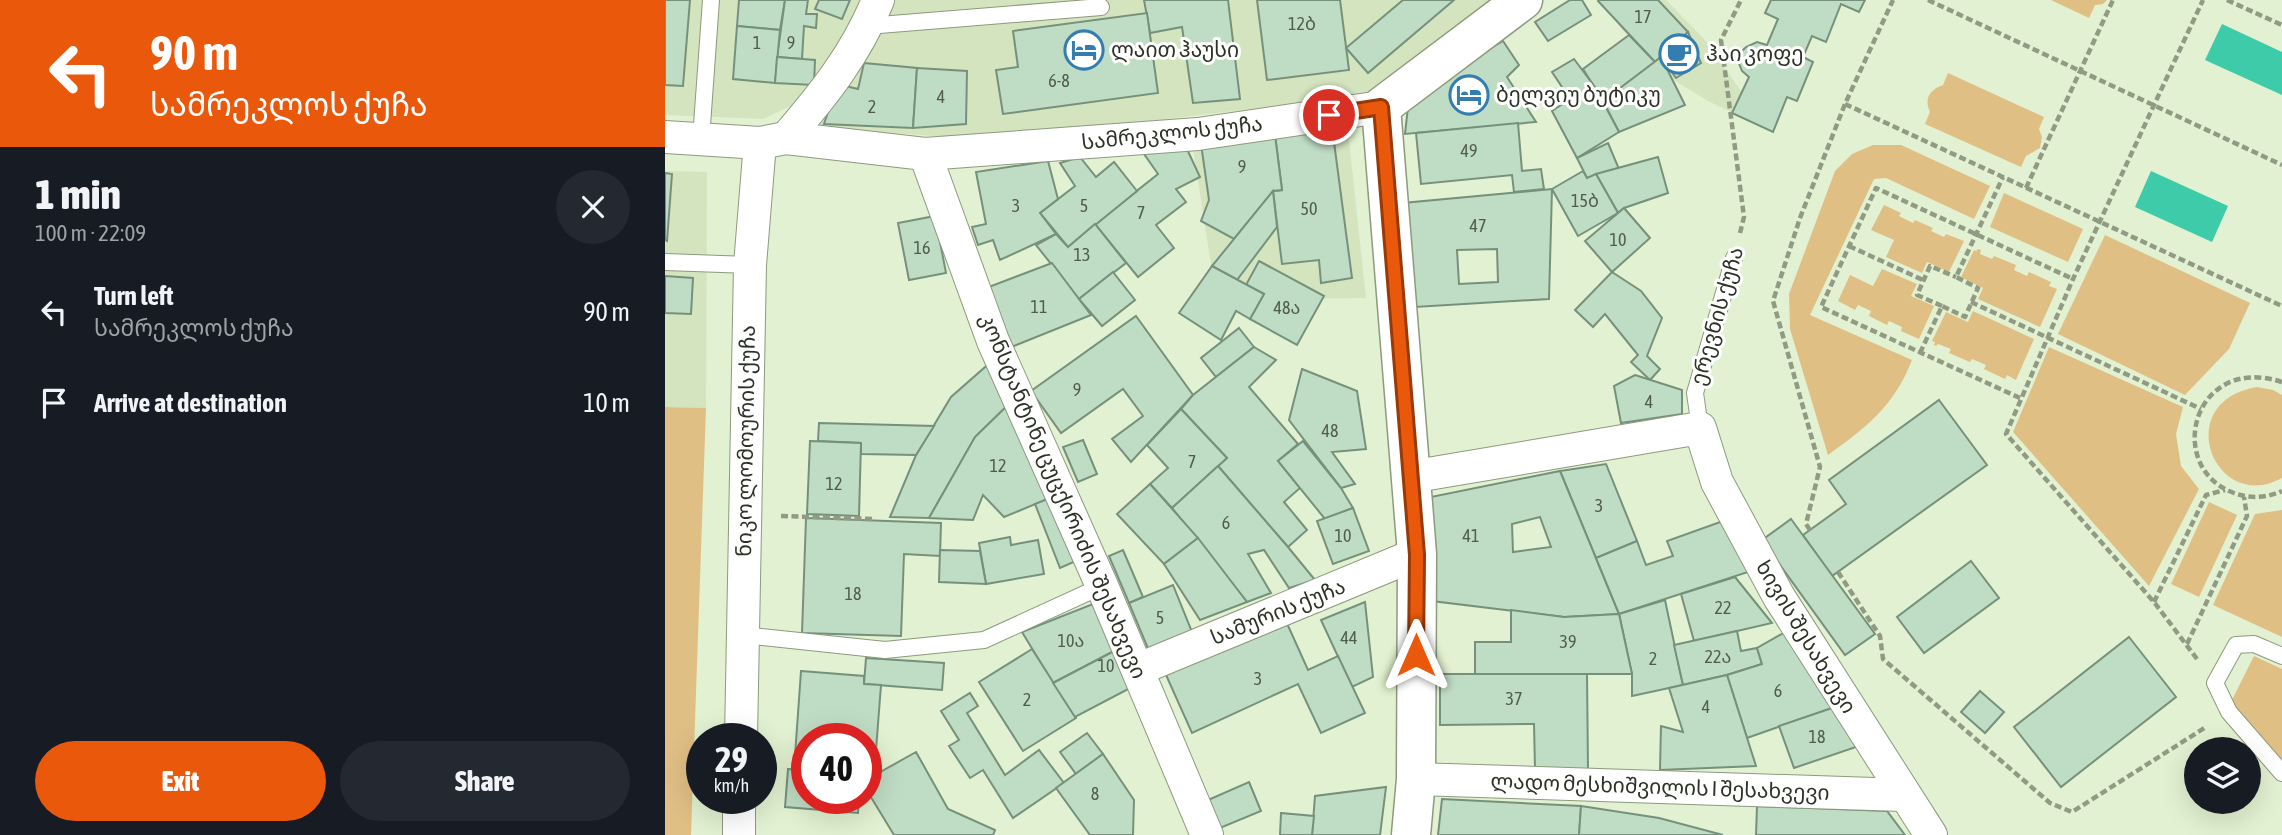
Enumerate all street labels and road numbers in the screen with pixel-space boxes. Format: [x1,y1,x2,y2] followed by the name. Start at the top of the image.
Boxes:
[1080,111,1264,155] street label: სამრეკლოს ქუჩა
[1685,244,1748,388] street label: ერევნის ქუჩა
[975,309,1152,682] street label: კონსტანტინე ცუცქირიძის შესახვევი
[731,325,761,557] street label: ნიკო ლომოურის ქუჩა
[1751,556,1862,718] street label: ხივის შესახვევი
[1207,573,1349,650] street label: სამურის ქუჩა
[1490,768,1830,806] street label: ლადო მესხიშვილის I შესახვევი

